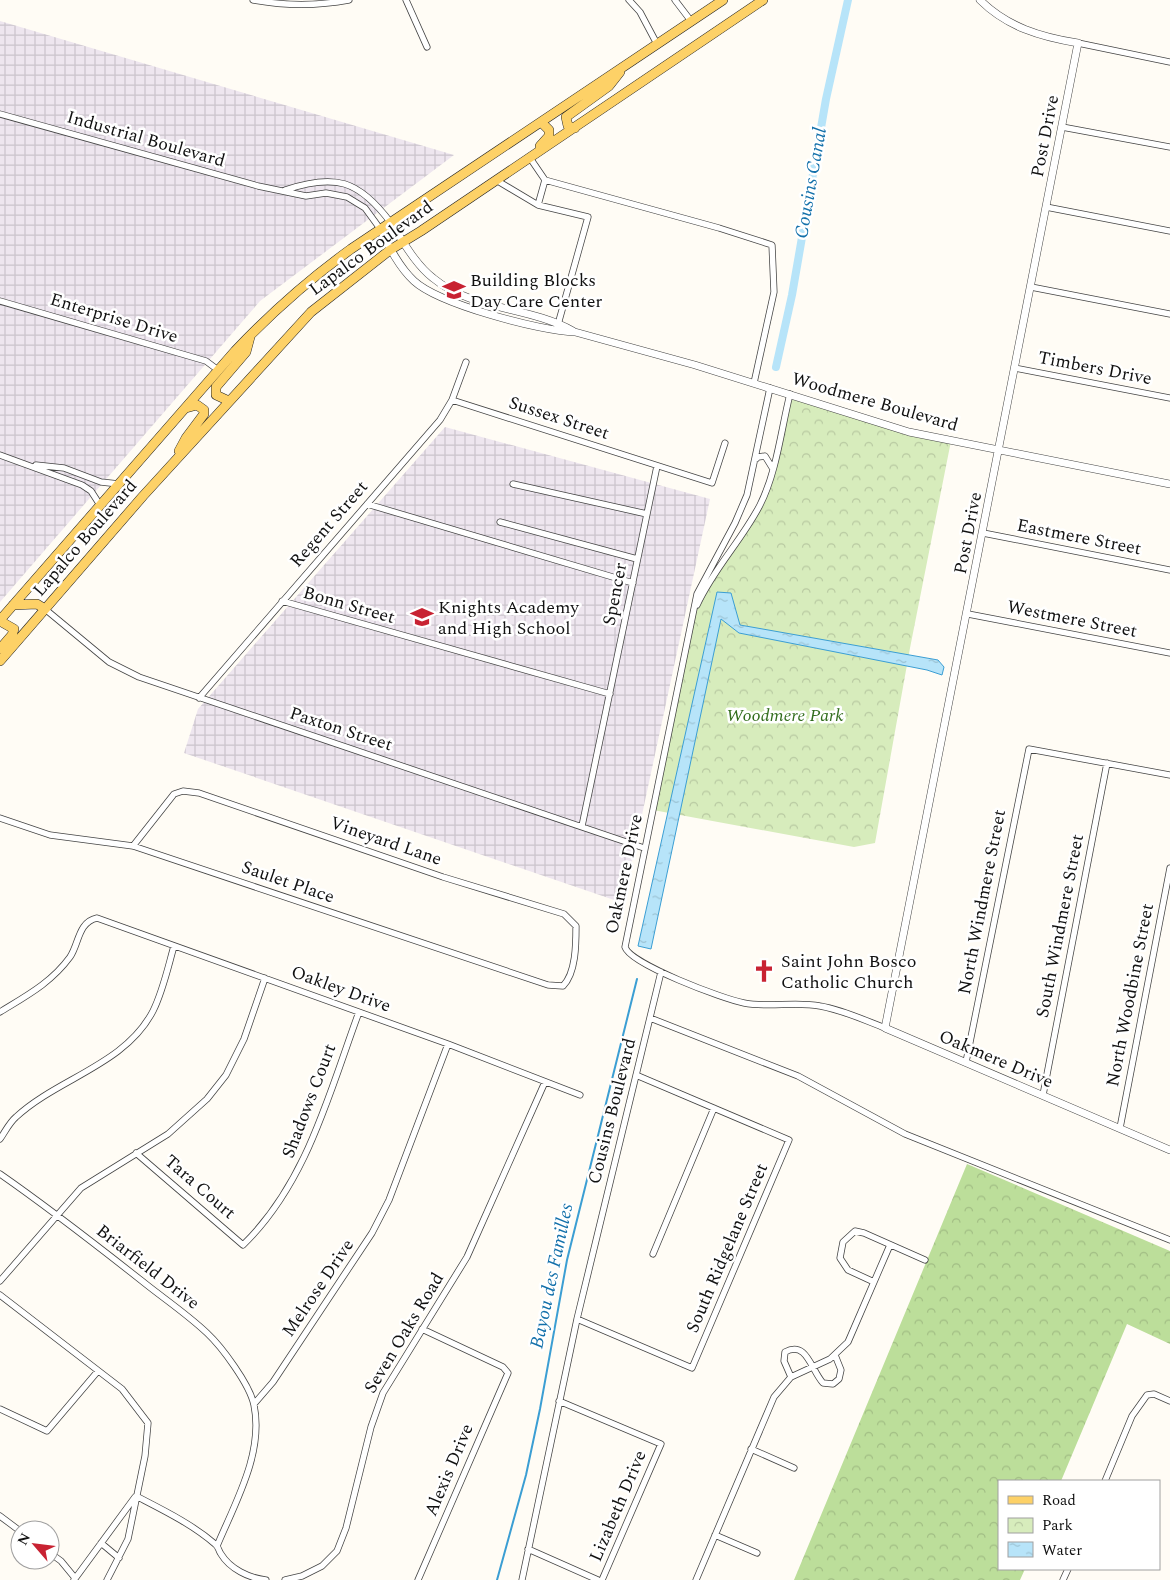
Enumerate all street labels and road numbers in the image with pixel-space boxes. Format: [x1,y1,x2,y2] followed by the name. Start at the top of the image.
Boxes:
[1024,92,1066,180] street label: Post Drive
[64,103,228,175] street label: Industrial Boulevard
[303,194,439,302] street label: Lapalco Boulevard
[47,286,181,350] street label: Enterprise Drive
[1036,344,1154,392] street label: Timbers Drive
[789,365,961,439] street label: Woodmere Boulevard
[505,389,613,447] street label: Sussex Street
[26,473,144,603] street label: Lapalco Boulevard
[284,475,374,573] street label: Regent Street
[947,489,989,577] street label: Post Drive
[1014,512,1144,562] street label: Eastmere Street
[596,560,634,628] street label: Spencer
[300,579,398,631] street label: Bonn Street
[1005,593,1139,645] street label: Westmere Street
[286,700,396,758] street label: Paxton Street
[951,807,1013,997] street label: North Windmere Street
[326,809,446,873] street label: Vineyard Lane
[598,812,650,936] street label: Oakmere Drive
[1029,832,1091,1020] street label: South Windmere Street
[238,854,338,910] street label: Saulet Place
[1099,901,1161,1089] street label: North Woodbine Street
[287,958,395,1020] street label: Oakley Drive
[935,1023,1057,1095] street label: Oakmere Drive
[581,1035,643,1187] street label: Cousins Boulevard
[275,1040,343,1162] street label: Shadows Court
[158,1148,242,1226] street label: Tara Court
[679,1159,775,1337] street label: South Ridgelane Street
[90,1218,206,1316] street label: Briarfield Drive
[275,1234,361,1342] street label: Melrose Drive
[357,1267,451,1399] street label: Seven Oaks Road
[417,1420,481,1520] street label: Alexis Drive
[582,1446,654,1566] street label: Lizabeth Drive

